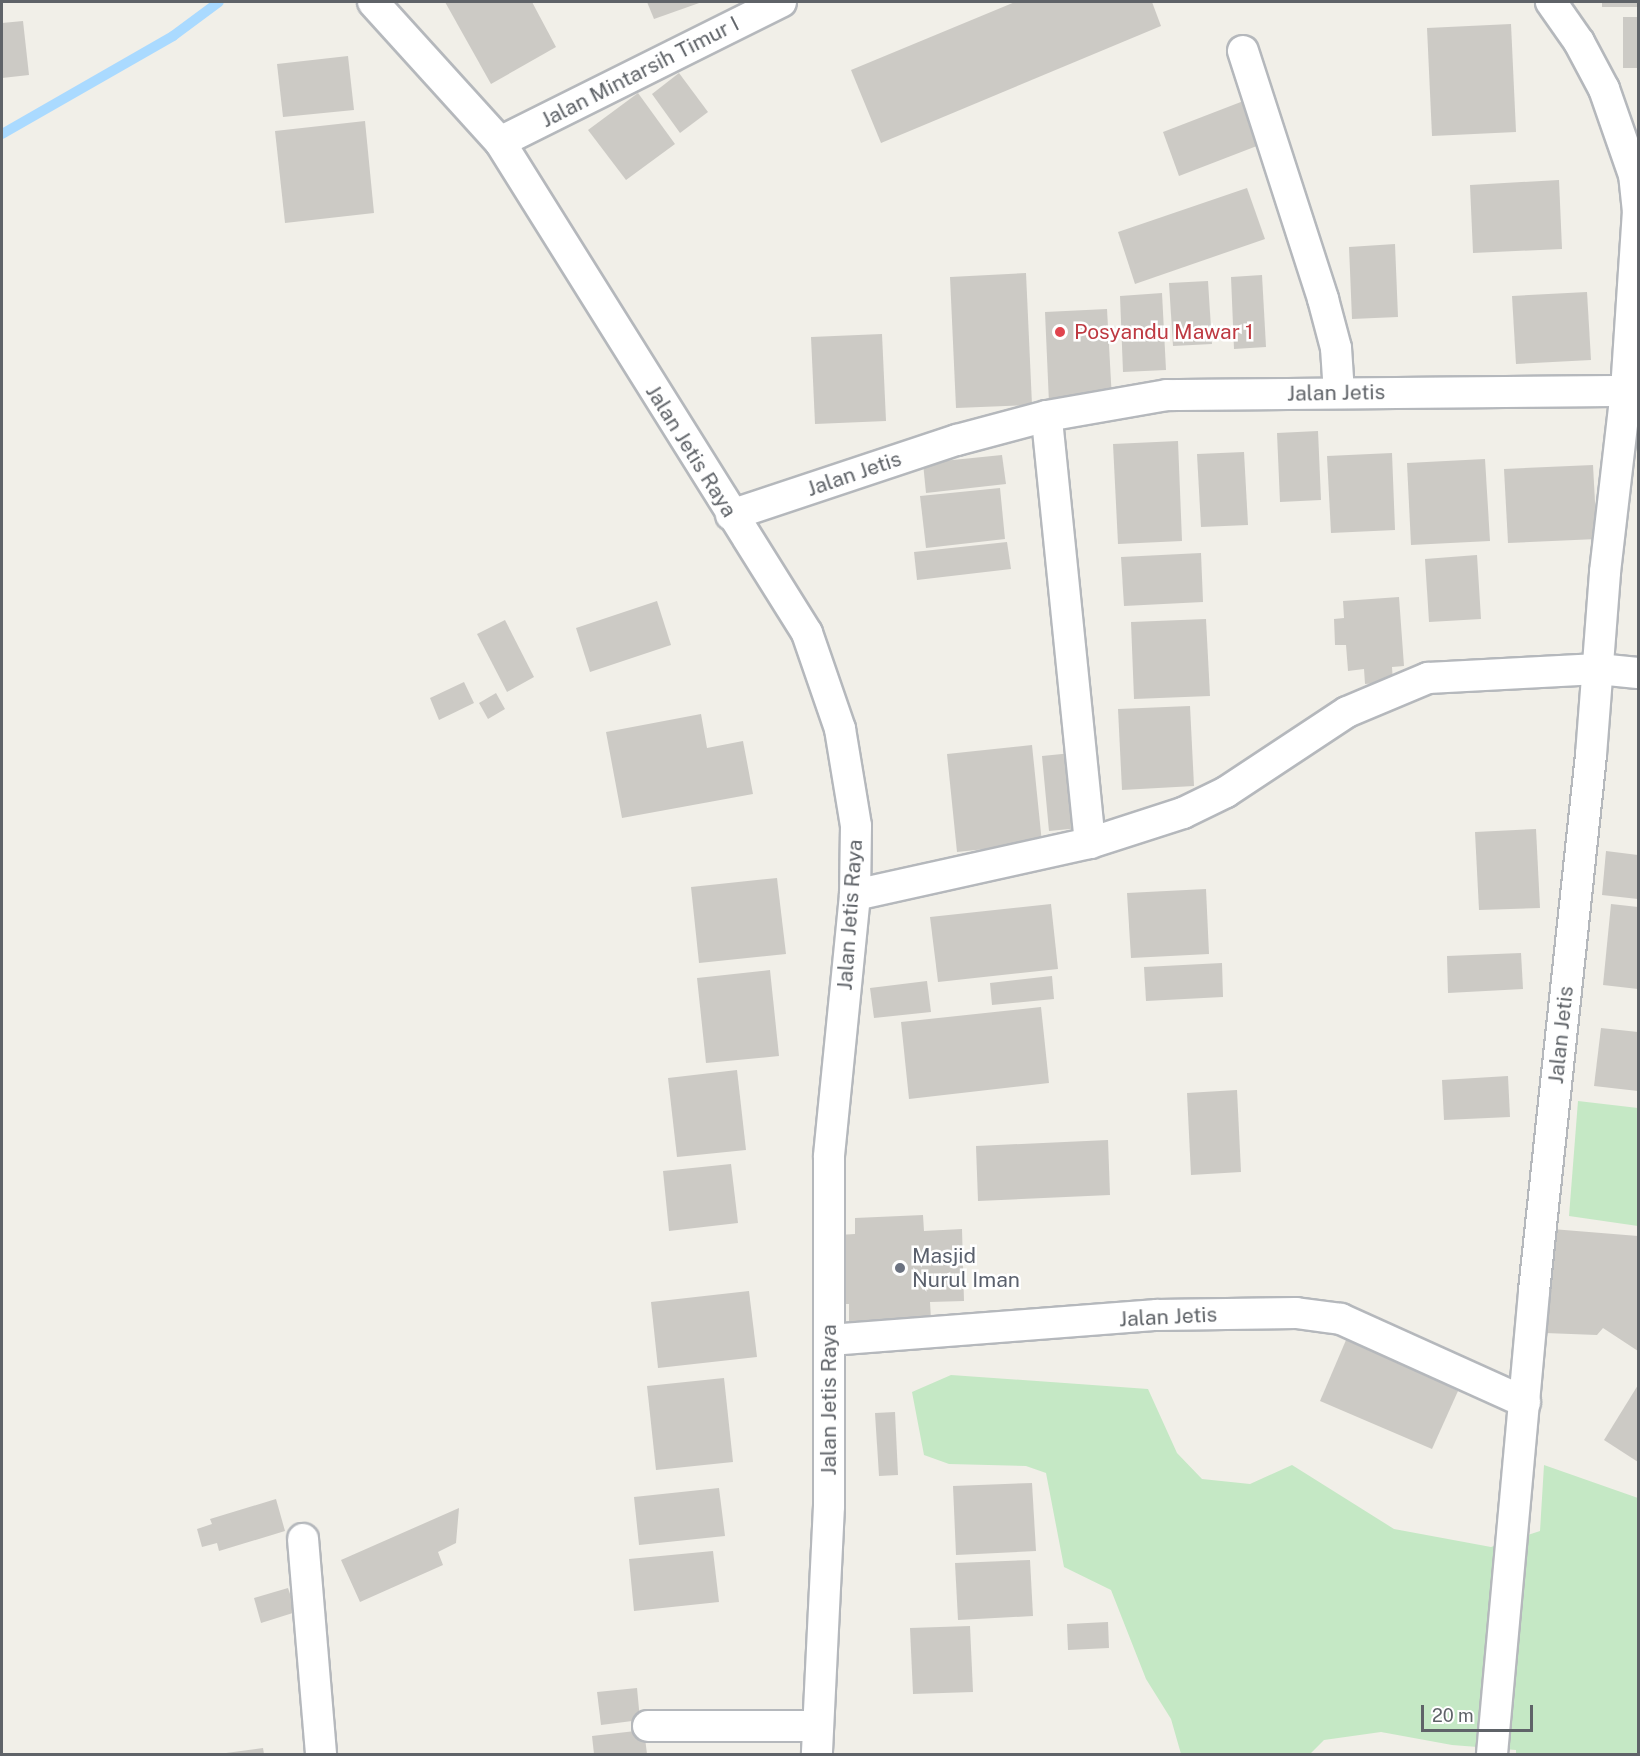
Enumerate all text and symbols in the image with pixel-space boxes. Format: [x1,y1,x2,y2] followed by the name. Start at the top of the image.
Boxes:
[537,11,743,133] street label: Jalan Mintarsih Timur I
[1074,319,1254,345] place label: Posyandu Mawar 1
[1051,323,1069,341] marker: Posyandu Mawar 1
[640,380,742,522] street label: Jalan Jetis Raya
[1287,380,1385,406] street label: Jalan Jetis
[803,446,905,502] street label: Jalan Jetis
[832,839,868,991] street label: Jalan Jetis Raya
[1543,985,1579,1085] street label: Jalan Jetis
[912,1243,1020,1293] place label: Masjid Nurul Iman
[893,1261,907,1275] marker: Masjid Nurul Iman
[1118,1302,1218,1332] street label: Jalan Jetis
[816,1324,842,1476] street label: Jalan Jetis Raya
[1424,1693,1536,1731] scale bar
[1432,1705,1474,1726] text: 20 m

